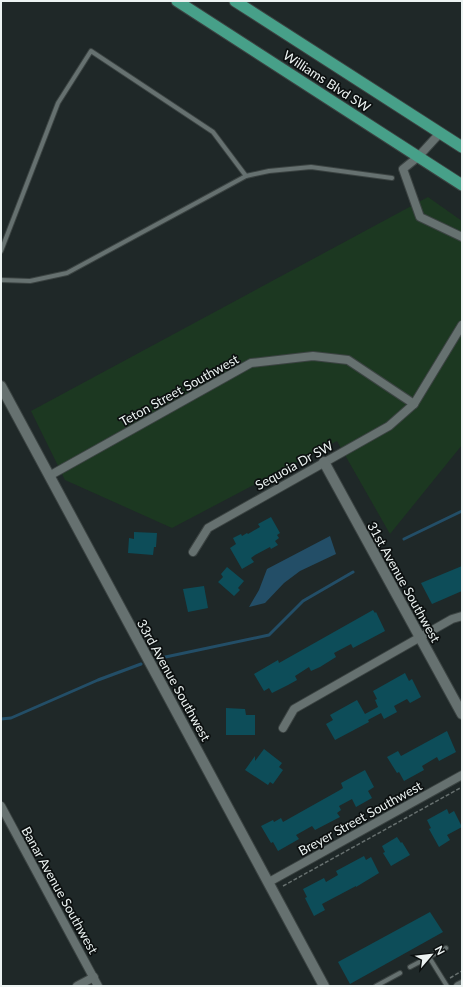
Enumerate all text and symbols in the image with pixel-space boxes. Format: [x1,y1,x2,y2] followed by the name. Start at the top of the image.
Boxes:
[280,47,374,115] street label: Williams Blvd SW
[117,350,242,429] street label: Teton Street Southwest
[252,437,336,493] street label: Sequoia Dr SW
[364,519,444,645] street label: 31st Avenue Southwest
[134,616,214,744] street label: 33rd Avenue Southwest
[295,777,425,859] street label: Breyer Street Southwest
[18,824,102,957] street label: Banar Avenue Southwest
[411,935,451,975] north arrow
[433,943,448,957] text: N

